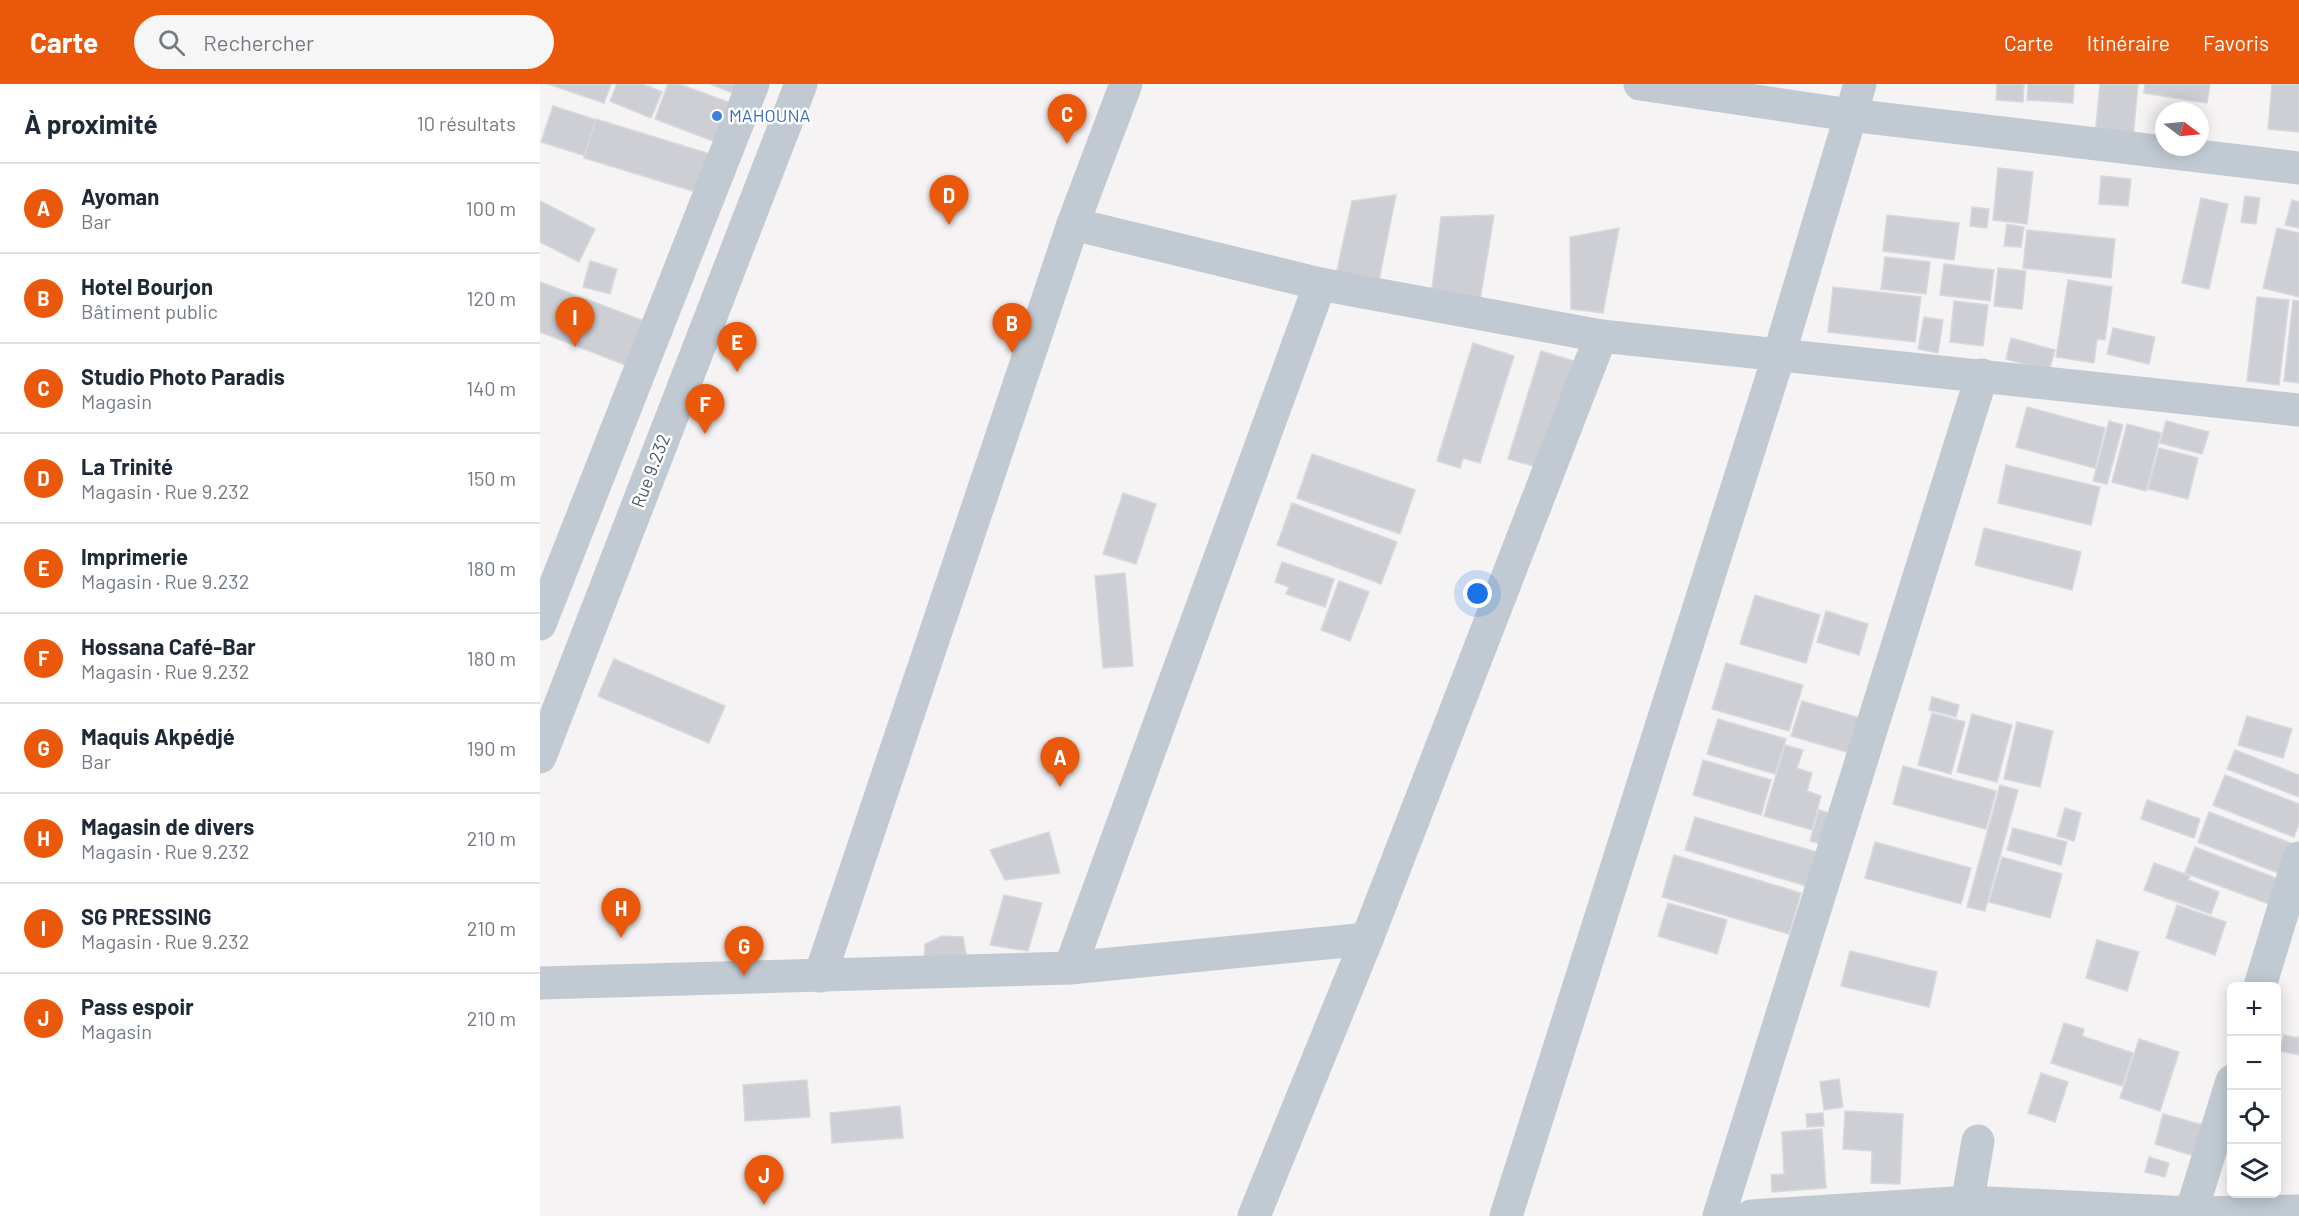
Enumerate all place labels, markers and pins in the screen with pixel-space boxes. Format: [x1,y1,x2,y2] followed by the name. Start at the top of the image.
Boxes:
[1048,94,1086,144] pin: C
[729,104,811,126] place label: MAHOUNA
[710,109,724,123] marker: MAHOUNA
[930,176,968,225] pin: D
[555,298,594,347] pin: I
[992,304,1032,353] pin: B
[718,322,756,372] pin: E
[686,384,724,434] pin: F
[1040,738,1080,787] pin: A
[602,888,640,938] pin: H
[724,926,764,976] pin: G
[744,1156,784,1205] pin: J

